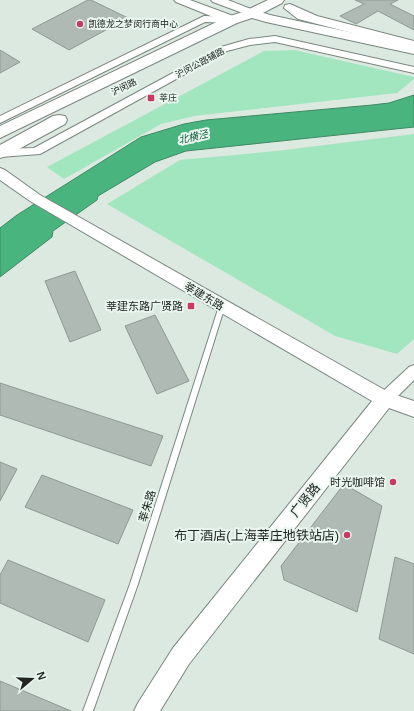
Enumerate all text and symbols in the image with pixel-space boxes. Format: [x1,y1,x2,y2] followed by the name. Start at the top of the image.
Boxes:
[88,18,178,29] place label: 凯德龙之梦闵行商中心
[75,19,85,29] marker: 凯德龙之梦闵行商中心
[174,46,226,80] street label: 沪闵公路辅路
[110,77,138,97] street label: 沪闵路
[146,93,156,103] marker: 莘庄
[159,93,177,103] place label: 莘庄
[177,128,210,146] water label: 北横泾
[182,280,226,312] street label: 莘建东路
[106,300,183,312] place label: 莘建东路广贤路
[186,301,196,311] marker: 莘建东路广贤路
[330,476,385,488] place label: 时光咖啡馆
[388,477,398,487] marker: 时光咖啡馆
[287,480,323,520] street label: 广贤路
[136,488,158,524] street label: 莘朱路
[174,528,339,543] place label: 布丁酒店(上海莘庄地铁站店)
[342,530,352,540] marker: 布丁酒店(上海莘庄地铁站店)
[12,659,52,699] north arrow
[34,670,48,682] text: N

